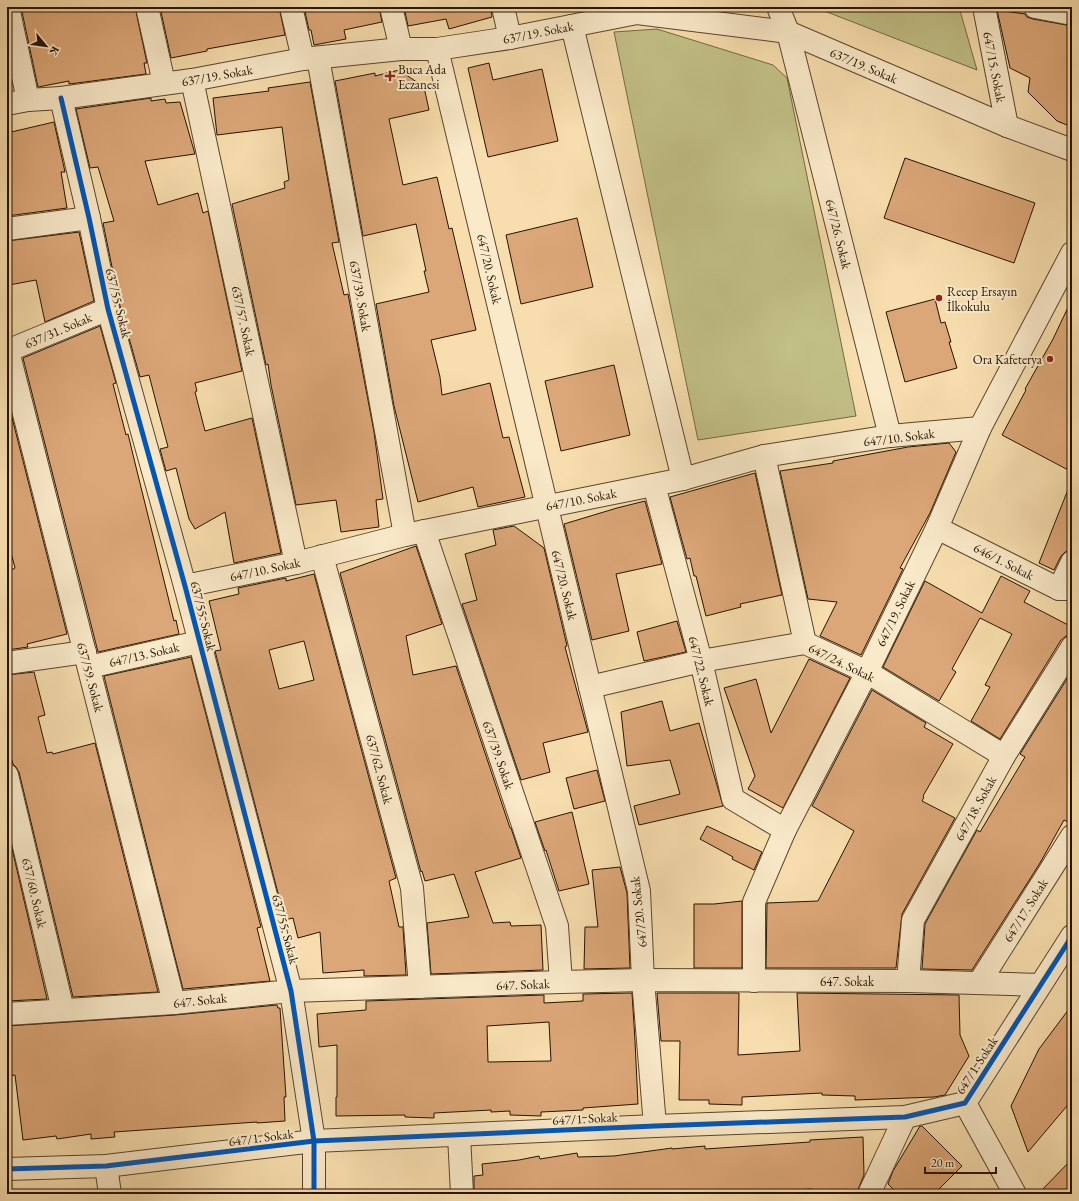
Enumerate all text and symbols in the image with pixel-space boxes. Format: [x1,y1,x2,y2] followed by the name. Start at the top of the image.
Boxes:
[501,17,576,48] street label: 637/19. Sokak
[26,26,66,66] north arrow
[979,30,1010,105] street label: 647/15. Sokak
[46,44,63,58] text: K
[828,44,901,88] street label: 637/19. Sokak
[180,61,255,90] street label: 637/19. Sokak
[398,61,447,93] place label: Buca Ada Eczanesi
[385,71,395,81] marker: Buca Ada Eczanesi
[822,197,856,272] street label: 647/26. Sokak
[473,232,506,307] street label: 647/20. Sokak
[346,259,375,334] street label: 637/39. Sokak
[102,266,136,341] street label: 637/55. Sokak
[947,283,1017,315] place label: Recep Ersayın İlkokulu
[228,284,259,359] street label: 637/57. Sokak
[934,293,944,303] marker: Recep Ersayın İlkokulu
[22,308,95,352] street label: 637/31. Sokak
[973,351,1043,368] place label: Ora Kafeterya
[1045,354,1055,364] marker: Ora Kafeterya
[862,425,937,450] street label: 647/10. Sokak
[544,484,619,515] street label: 647/10. Sokak
[971,539,1038,584] street label: 646/1. Sokak
[548,548,582,623] street label: 647/20. Sokak
[228,554,303,585] street label: 647/10. Sokak
[872,576,919,649] street label: 647/19. Sokak
[187,579,221,654] street label: 637/55. Sokak
[685,634,719,709] street label: 647/22. Sokak
[107,638,182,671] street label: 647/13. Sokak
[806,639,879,686] street label: 647/24. Sokak
[73,640,108,715] street label: 637/59. Sokak
[479,719,519,793] street label: 637/39. Sokak
[362,732,397,807] street label: 637/62. Sokak
[951,772,1001,844] street label: 647/18. Sokak
[18,856,51,931] street label: 637/60. Sokak
[626,875,651,948] street label: 647/20. Sokak
[999,875,1052,945] street label: 647/17. Sokak
[268,892,303,967] street label: 637/55. Sokak
[820,973,875,990] street label: 647. Sokak
[496,975,551,994] street label: 647. Sokak
[172,989,229,1012] street label: 647. Sokak
[951,1032,1002,1097] street label: 647/1. Sokak
[552,1108,619,1129] street label: 647/1. Sokak
[228,1125,295,1150] street label: 647/1. Sokak
[925,1149,996,1175] scale bar
[931,1155,955,1171] text: 20 m

